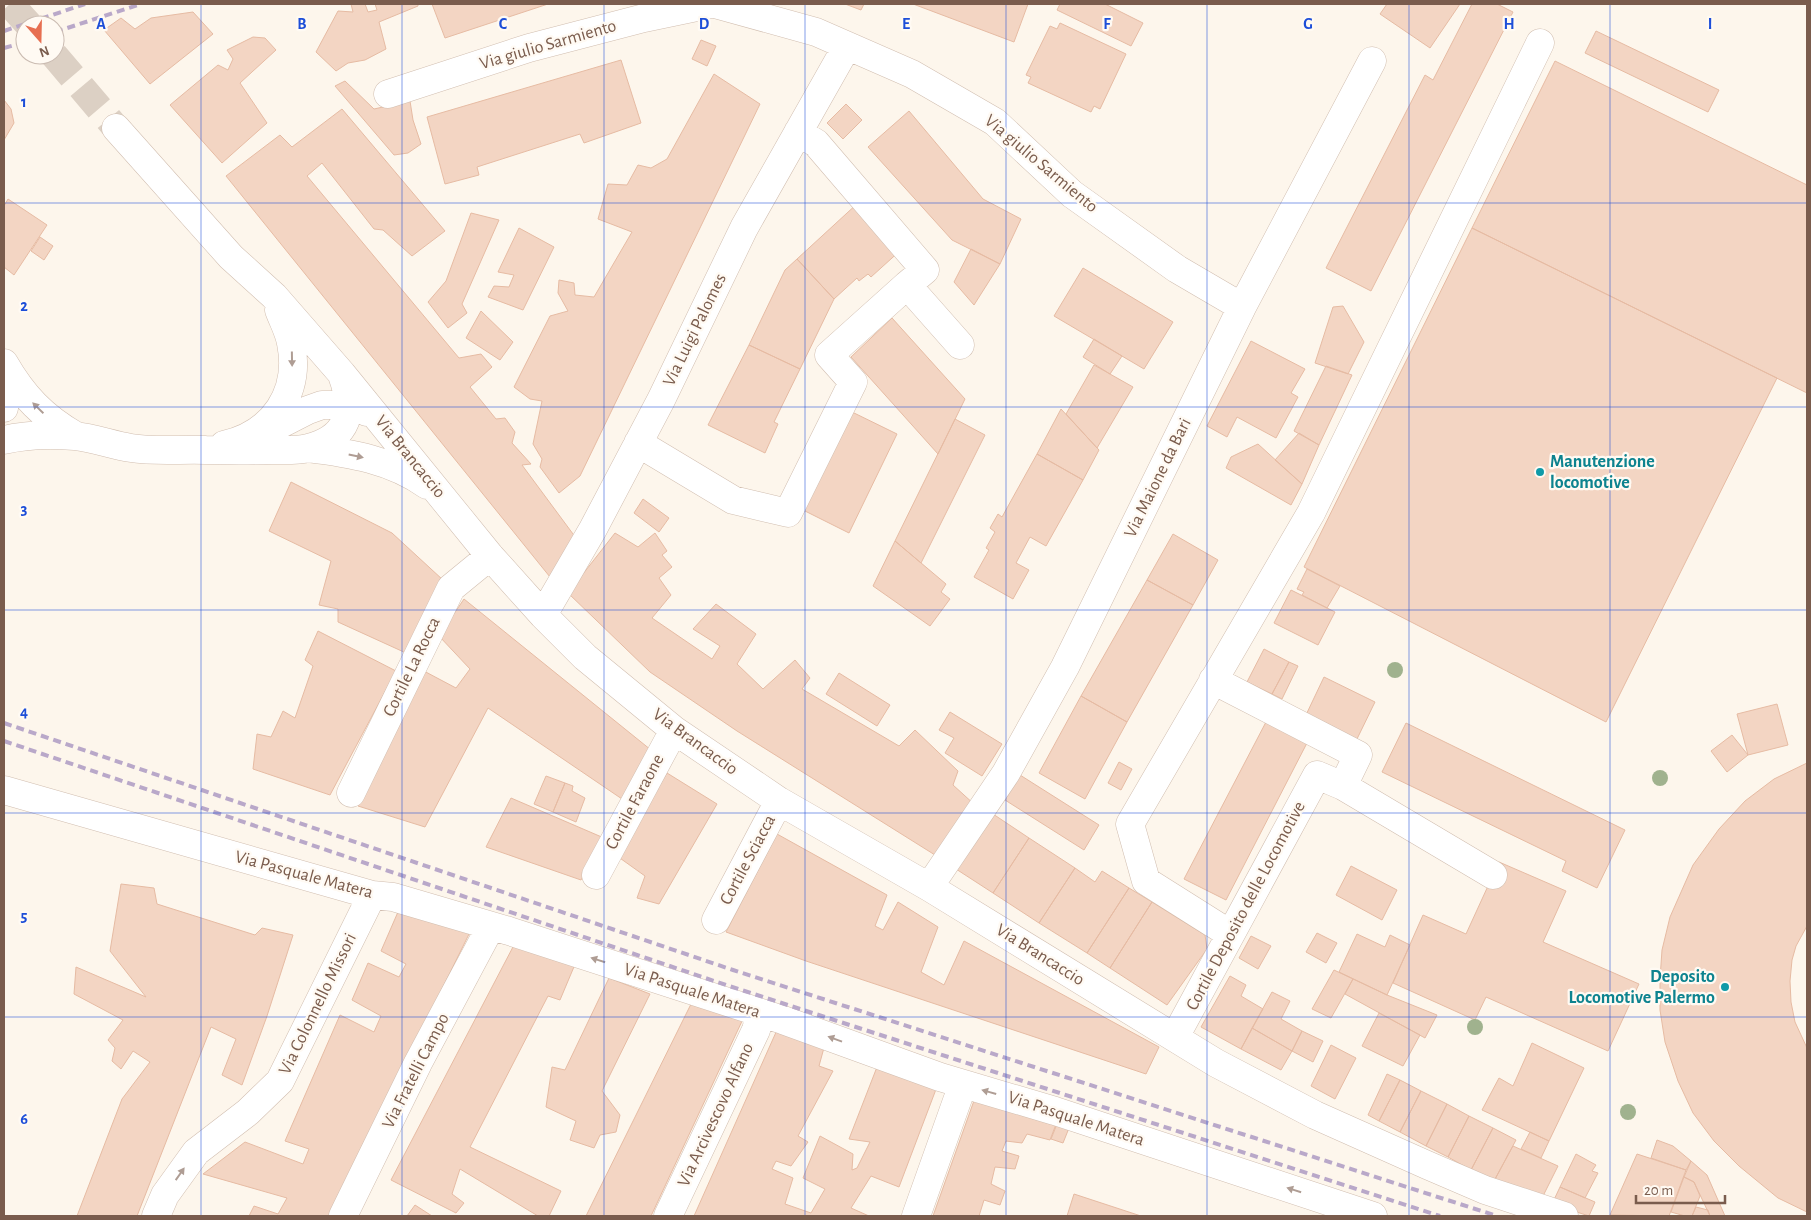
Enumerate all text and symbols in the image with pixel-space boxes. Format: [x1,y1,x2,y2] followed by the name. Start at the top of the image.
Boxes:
[15,15,65,65] north arrow
[96,16,106,32] text: A
[297,16,307,32] text: B
[499,16,508,32] text: C
[699,16,710,32] text: D
[902,16,910,32] text: E
[1103,16,1111,32] text: F
[1303,16,1313,32] text: G
[1503,16,1515,32] text: H
[1708,16,1712,32] text: I
[478,17,619,73] street label: Via giulio Sarmiento
[37,43,51,60] text: N
[21,94,27,110] text: 1
[981,112,1101,216] street label: Via giulio Sarmiento
[660,271,730,389] street label: Via Luigi Palomes
[20,298,28,314] text: 2
[288,352,296,368] one-way arrow
[33,402,45,414] one-way arrow
[371,412,449,502] street label: Via Brancaccio
[1121,415,1195,541] street label: Via Maione da Bari
[348,452,364,460] one-way arrow
[1550,453,1655,492] place label: Manutenzione locomotive
[1534,466,1546,478] marker: Manutenzione locomotive
[21,501,28,517] text: 3
[380,614,444,720] street label: Cortile La Rocca
[20,704,28,720] text: 4
[649,705,741,779] street label: Via Brancaccio
[602,751,668,853] street label: Cortile Faraone
[1183,798,1309,1014] street label: Cortile Deposito delle Locomotive
[717,812,779,908] street label: Cortile Sciacca
[233,848,375,902] street label: Via Pasquale Matera
[21,908,28,924] text: 5
[993,921,1087,989] street label: Via Brancaccio
[276,930,360,1078] street label: Via Colonnello Missori
[590,956,605,964] one-way arrow
[622,960,762,1022] street label: Via Pasquale Matera
[1568,968,1715,1007] place label: Deposito Locomotive Palermo
[1719,981,1731,993] marker: Deposito Locomotive Palermo
[379,1010,453,1132] street label: Via Fratelli Campo
[828,1035,843,1042] one-way arrow
[675,1040,757,1190] street label: Via Arcivescovo Alfano
[981,1087,996,1095] one-way arrow
[1006,1088,1146,1150] street label: Via Pasquale Matera
[20,1111,28,1127] text: 6
[175,1167,185,1181] one-way arrow
[1636,1172,1725,1204] scale bar
[1644,1183,1673,1198] text: 20 m
[1286,1186,1301,1193] one-way arrow

